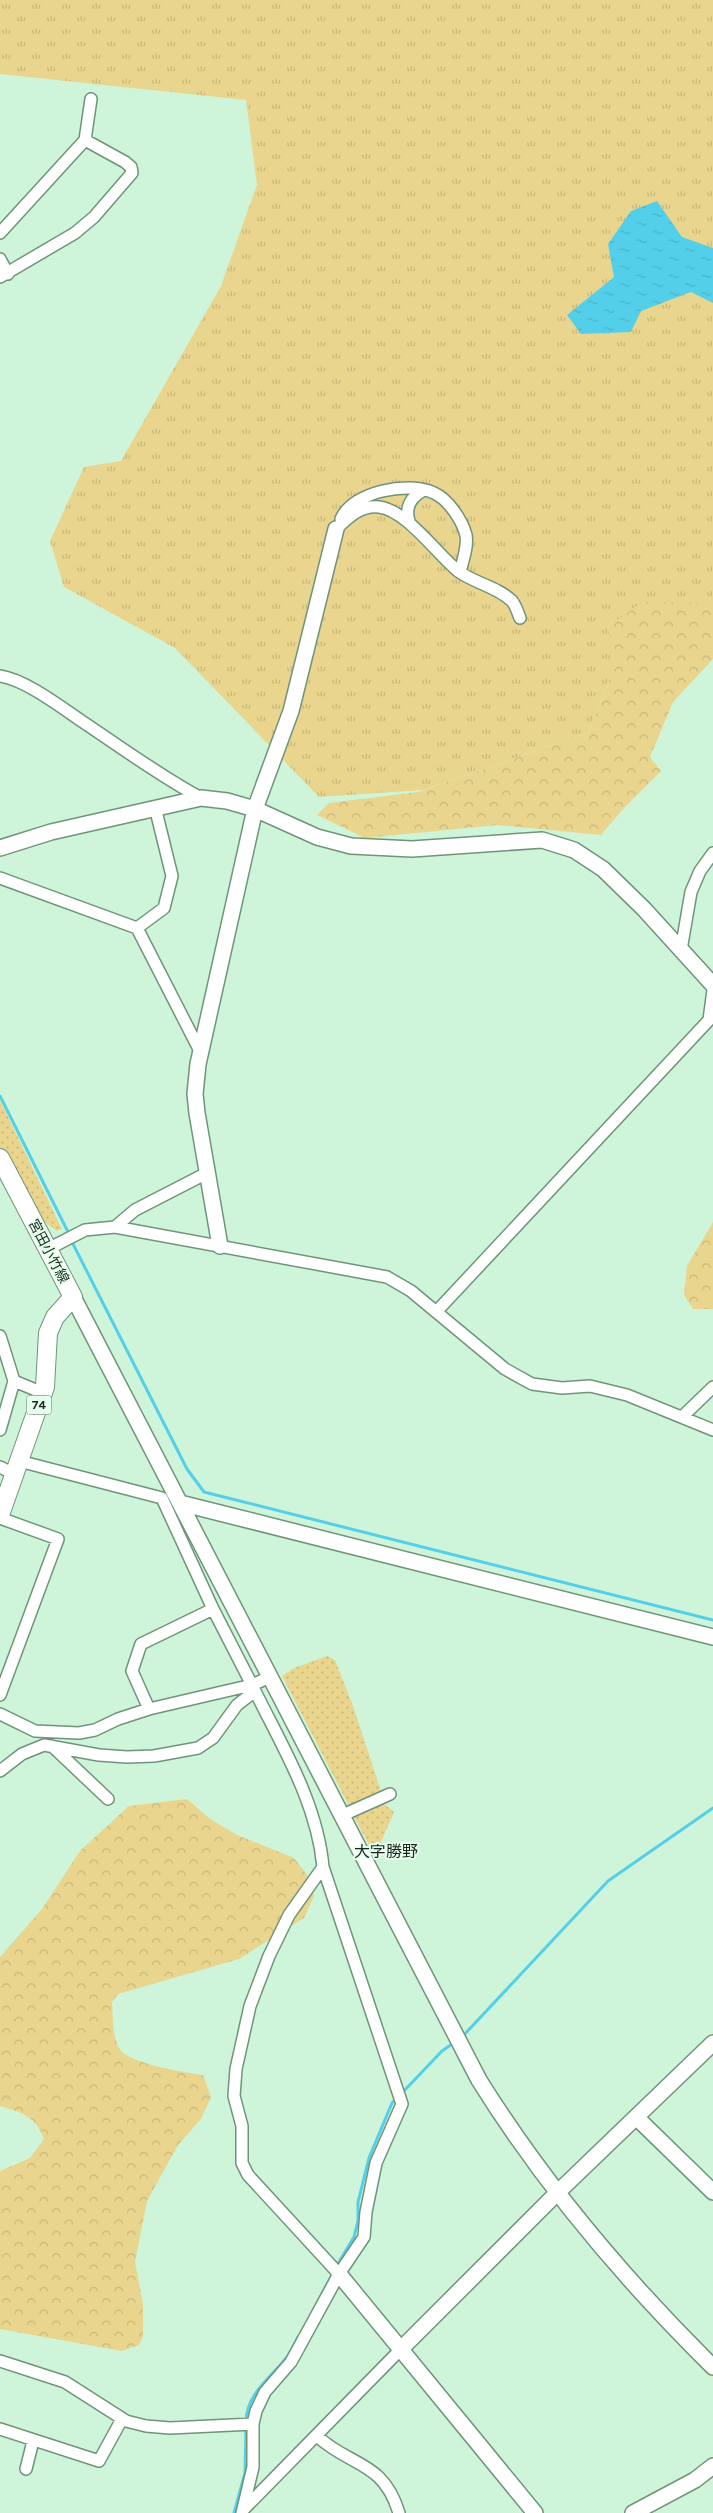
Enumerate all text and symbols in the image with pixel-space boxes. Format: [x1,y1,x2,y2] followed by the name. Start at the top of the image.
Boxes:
[25,1216,72,1286] street label: 宮田小竹線
[26,1396,52,1414] road number: 74
[354,1842,418,1861] district label: 大字勝野

